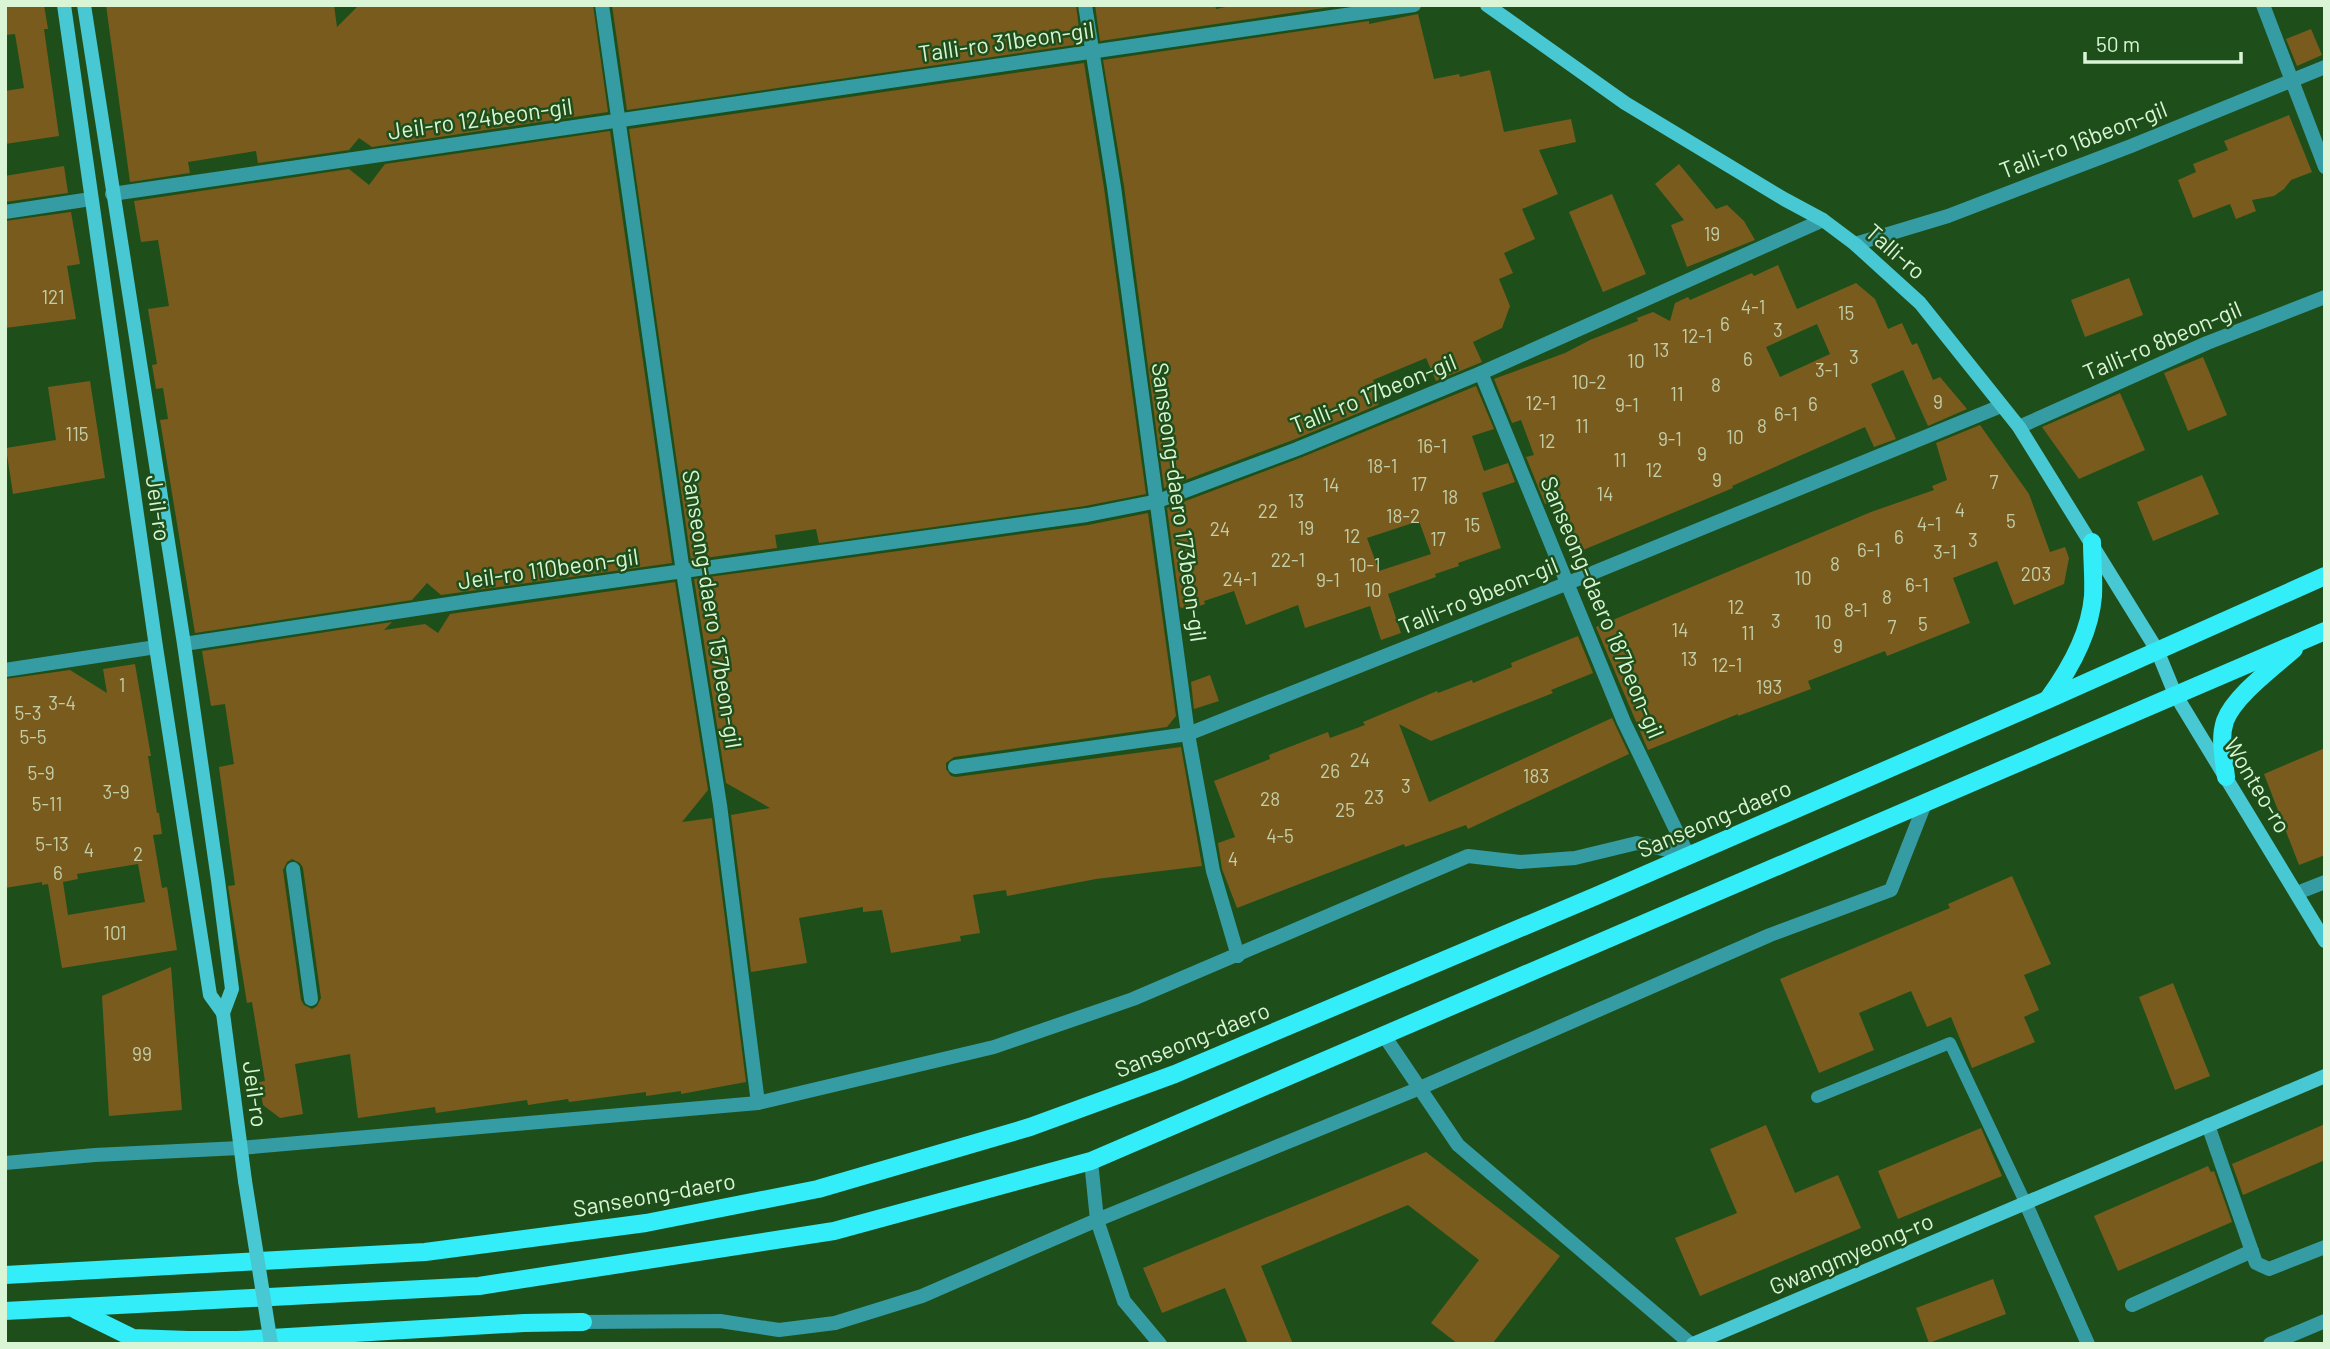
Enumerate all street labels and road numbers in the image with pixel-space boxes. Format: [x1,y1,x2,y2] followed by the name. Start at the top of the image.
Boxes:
[916,15,1096,67] street label: Talli-ro 31beon-gil
[386,91,574,145] street label: Jeil-ro 124beon-gil
[1995,94,2171,184] street label: Talli-ro 16beon-gil
[1860,217,1932,285] street label: Talli-ro
[2079,294,2245,386] street label: Talli-ro 8beon-gil
[1286,347,1460,439] street label: Talli-ro 17beon-gil
[1147,361,1213,643] street label: Sanseong-daero 173beon-gil
[677,468,749,750] street label: Sanseong-daero 157beon-gil
[1535,472,1671,742] street label: Sanseong-daero 187beon-gil
[141,473,177,543] street label: Jeil-ro
[456,541,640,595] street label: Jeil-ro 110beon-gil
[1394,550,1562,640] street label: Talli-ro 9beon-gil
[2219,732,2297,838] street label: Wonteo-ro
[1633,773,1795,863] street label: Sanseong-daero
[1110,995,1274,1083] street label: Sanseong-daero
[238,1059,274,1129] street label: Jeil-ro
[571,1166,737,1222] street label: Sanseong-daero
[1765,1206,1937,1300] street label: Gwangmyeong-ro

